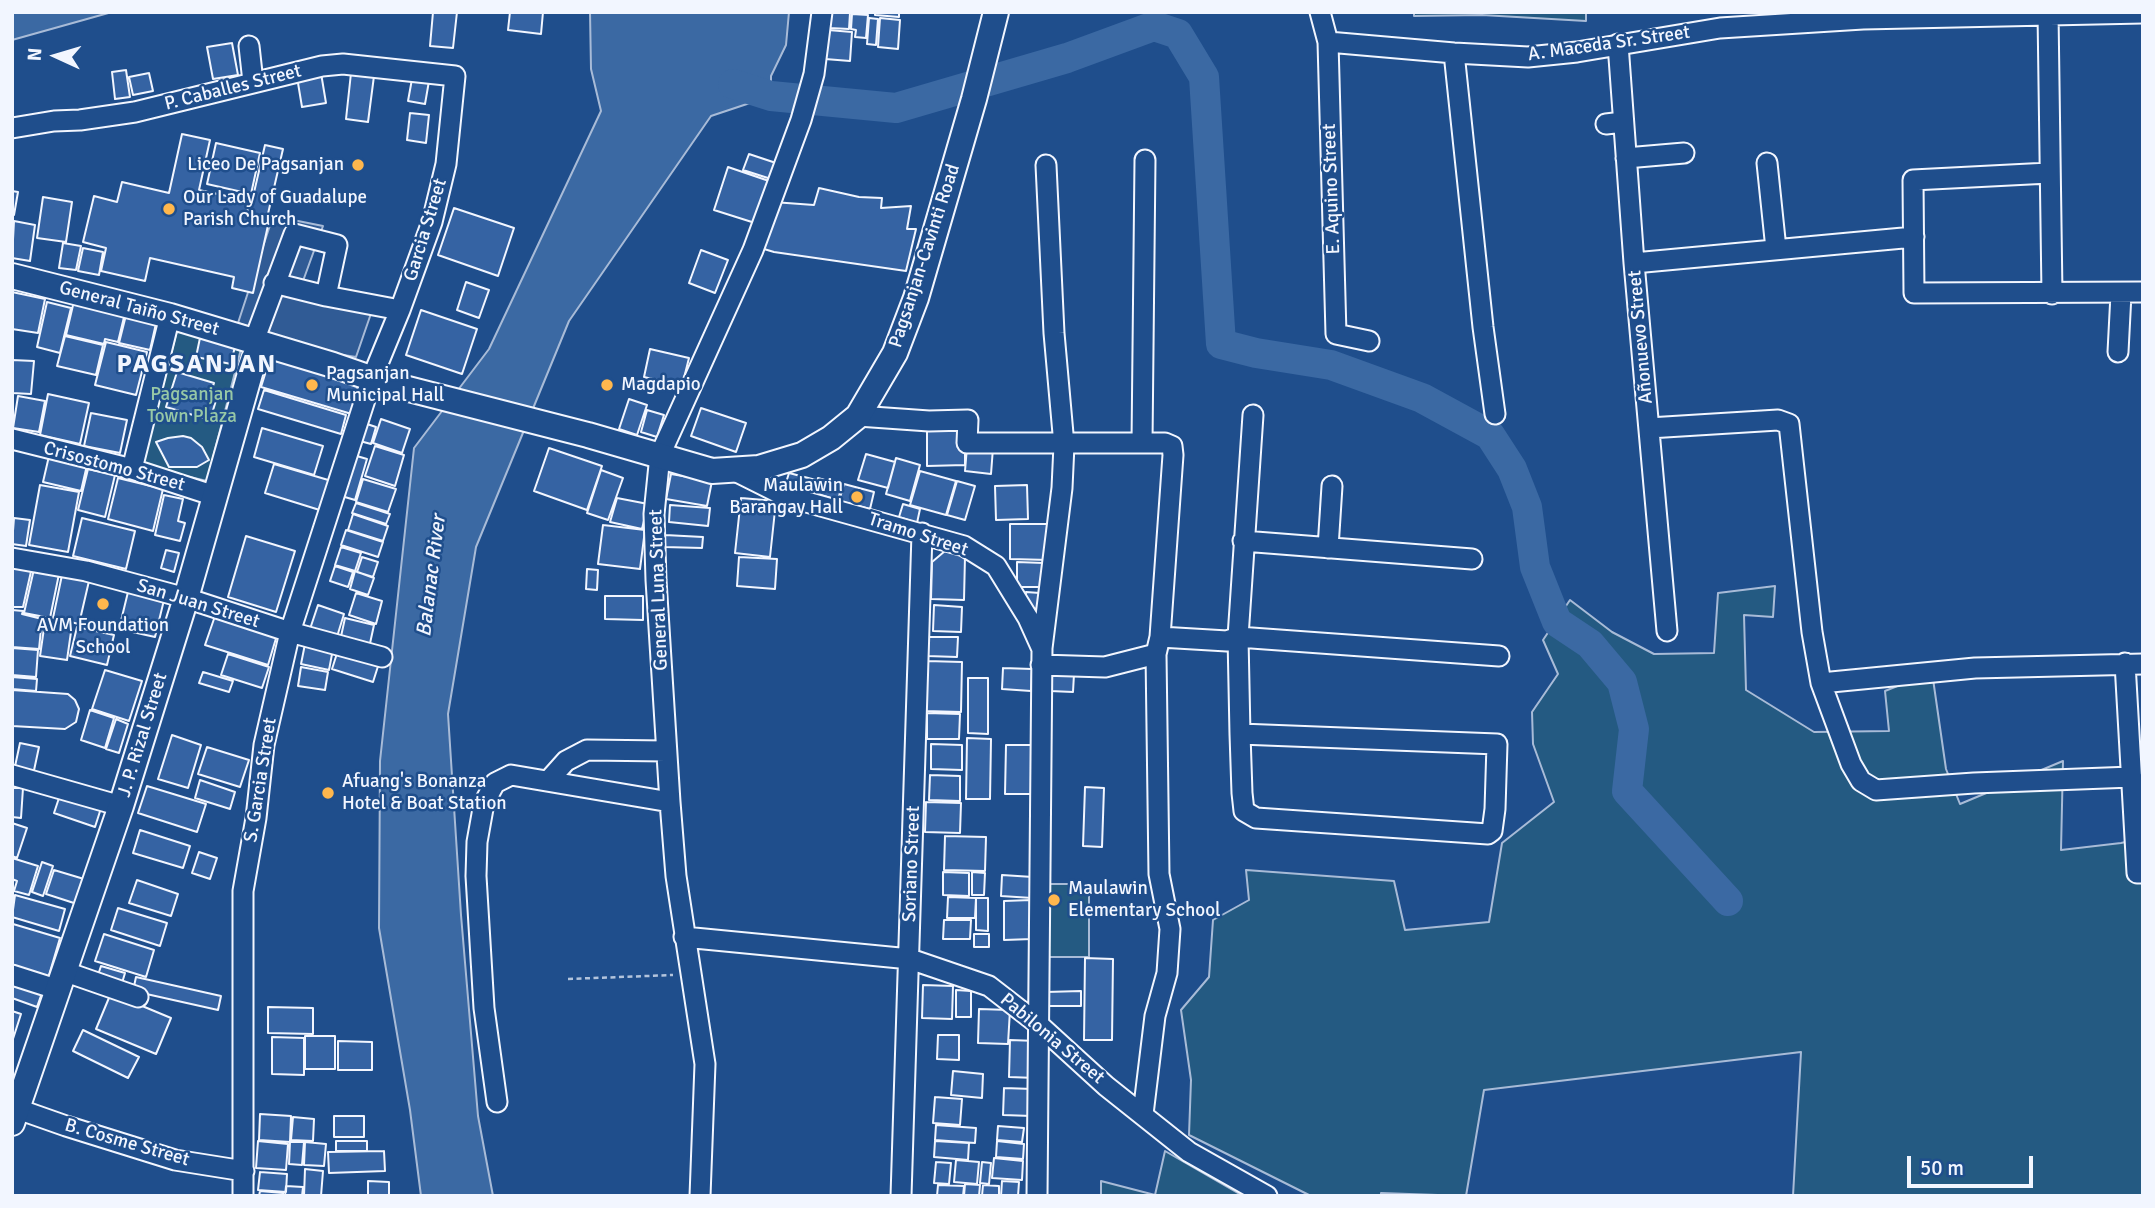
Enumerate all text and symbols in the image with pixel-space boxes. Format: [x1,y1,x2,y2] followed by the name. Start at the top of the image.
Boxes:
[21,21,91,91] north arrow
[1526,21,1692,67] street label: A. Maceda Sr. Street
[23,47,47,62] text: N
[162,60,304,116] street label: P. Caballes Street
[1318,123,1346,255] street label: E. Aquino Street
[187,154,344,176] place label: Liceo De Pagsanjan
[350,157,366,173] marker: Liceo De Pagsanjan
[885,161,965,351] street label: Pagsanjan-Cavinti Road
[400,176,452,284] street label: Garcia Street
[183,187,367,231] place label: Our Lady of Guadalupe Parish Church
[161,201,177,217] marker: Our Lady of Guadalupe Parish Church
[1624,269,1658,405] street label: Añonuevo Street
[57,277,221,341] street label: General Taiño Street
[118,349,276,381] district label: PAGSANJAN
[326,363,444,407] place label: Pagsanjan Municipal Hall
[621,374,701,396] place label: Magdapio
[304,377,320,393] marker: Pagsanjan Municipal Hall
[599,377,615,393] marker: Magdapio
[147,384,237,428] park label: Pagsanjan Town Plaza
[41,437,187,497] street label: Crisostomo Street
[729,475,843,519] place label: Maulawin Barangay Hall
[849,489,865,505] marker: Maulawin Barangay Hall
[865,508,971,562] street label: Tramo Street
[645,509,673,671] street label: General Luna Street
[412,514,452,638] water label: Balanac River
[134,574,262,634] street label: San Juan Street
[95,596,111,612] marker: AVM Foundation School
[37,615,169,659] place label: AVM Foundation School
[113,670,173,800] street label: J. P. Rizal Street
[240,716,282,844] street label: S. Garcia Street
[342,771,507,815] place label: Afuang's Bonanza Hotel & Boat Station
[320,785,336,801] marker: Afuang's Bonanza Hotel & Boat Station
[899,805,925,923] street label: Soriano Street
[1068,878,1221,922] place label: Maulawin Elementary School
[1046,892,1062,908] marker: Maulawin Elementary School
[995,989,1109,1089] street label: Pabilonia Street
[62,1114,192,1172] street label: B. Cosme Street
[1910,1142,2036,1186] scale bar
[1920,1155,1964,1181] text: 50 m

